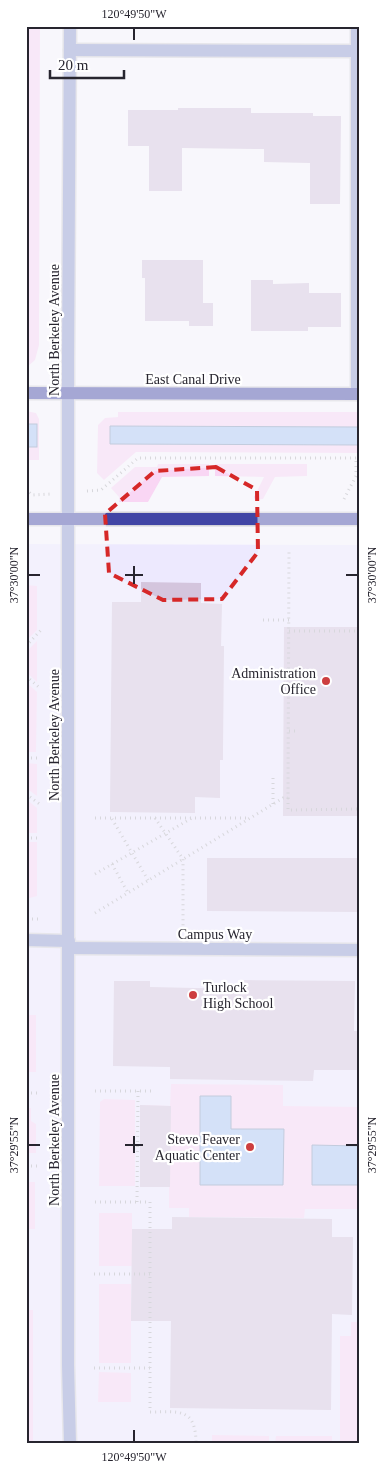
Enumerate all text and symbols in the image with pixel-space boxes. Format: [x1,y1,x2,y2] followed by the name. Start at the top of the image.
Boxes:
[101,7,167,21] text: 120°49'50"W
[50,48,124,80] scale bar
[58,57,89,73] text: 20 m
[47,264,62,396] street label: North Berkeley Avenue
[145,372,241,387] street label: East Canal Drive
[7,546,21,603] text: 37°30'00"N
[365,546,379,603] text: 37°30'00"N
[231,666,316,697] place label: Administration Office
[47,669,62,801] street label: North Berkeley Avenue
[320,675,332,687] marker: Administration Office
[178,927,252,942] street label: Campus Way
[203,980,274,1011] place label: Turlock High School
[187,989,199,1001] marker: Turlock High School
[47,1074,62,1206] street label: North Berkeley Avenue
[7,1116,21,1173] text: 37°29'55"N
[365,1116,379,1173] text: 37°29'55"N
[155,1132,240,1163] place label: Steve Feaver Aquatic Center
[244,1141,256,1153] marker: Steve Feaver Aquatic Center
[101,1450,167,1464] text: 120°49'50"W

